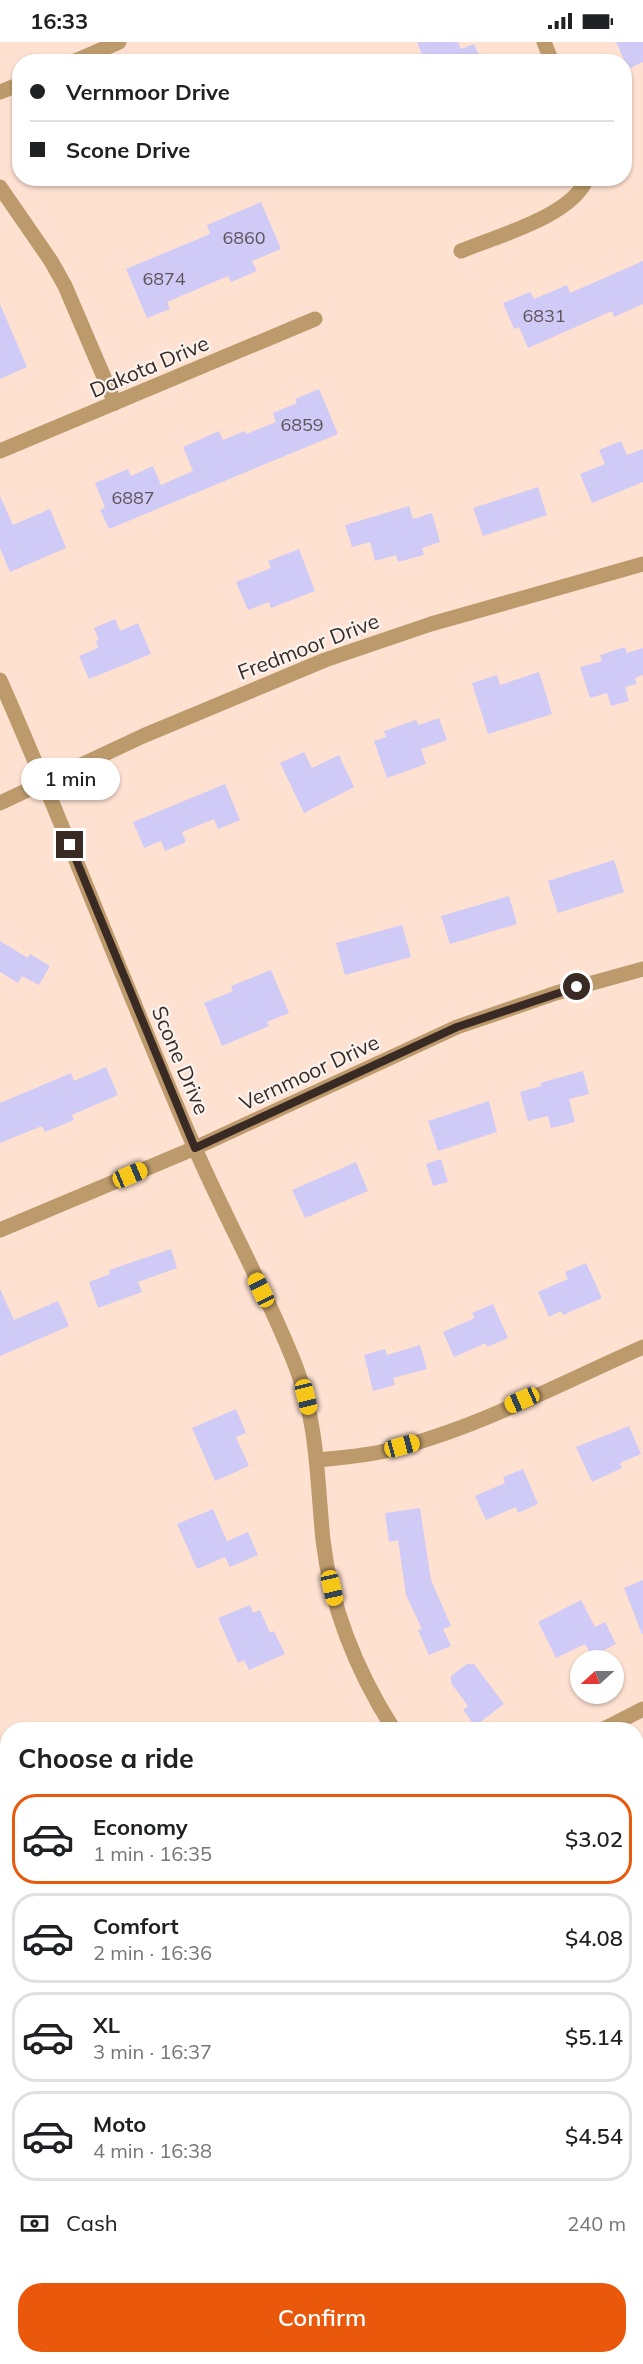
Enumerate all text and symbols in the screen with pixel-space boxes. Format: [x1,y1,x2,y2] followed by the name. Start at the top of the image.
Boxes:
[30,7,88,35] text: 16:33
[66,78,230,106] text: Vernmoor Drive
[66,136,190,164] text: Scone Drive
[222,226,266,249] house number: 6860
[142,267,186,290] house number: 6874
[522,304,566,327] house number: 6831
[86,329,212,403] street label: Dakota Drive
[280,413,324,436] house number: 6859
[111,486,155,509] house number: 6887
[234,607,382,685] street label: Fredmoor Drive
[20,758,119,800] callout: 1 min
[45,766,96,791] text: 1 min
[56,831,83,858] route end
[563,973,590,1000] route start
[147,1002,215,1118] street label: Scone Drive
[235,1028,383,1116] street label: Vernmoor Drive
[110,1160,150,1190] car
[245,1270,277,1310] car
[293,1377,319,1417] car
[502,1384,542,1416] car
[382,1433,422,1459] car
[319,1568,345,1608] car
[570,1650,624,1704] north arrow
[570,1650,624,1704] map controls
[18,1741,194,1775] text: Choose a ride
[21,1812,75,1866] icon: car
[93,1813,188,1841] text: Economy
[565,1825,623,1853] text: $3.02
[93,1841,212,1866] text: 1 min · 16:35
[21,1911,75,1965] icon: car
[93,1912,179,1940] text: Comfort
[565,1924,623,1952] text: $4.08
[93,1940,212,1965] text: 2 min · 16:36
[21,2010,75,2064] icon: car
[93,2011,120,2039] text: XL
[565,2023,623,2051] text: $5.14
[93,2039,212,2064] text: 3 min · 16:37
[21,2109,75,2163] icon: car
[93,2110,146,2138] text: Moto
[565,2122,623,2150] text: $4.54
[93,2138,212,2163] text: 4 min · 16:38
[18,2207,51,2240] icon: cash
[66,2209,118,2237] text: Cash
[567,2211,626,2236] text: 240 m
[18,2283,626,2352] button: Confirm

